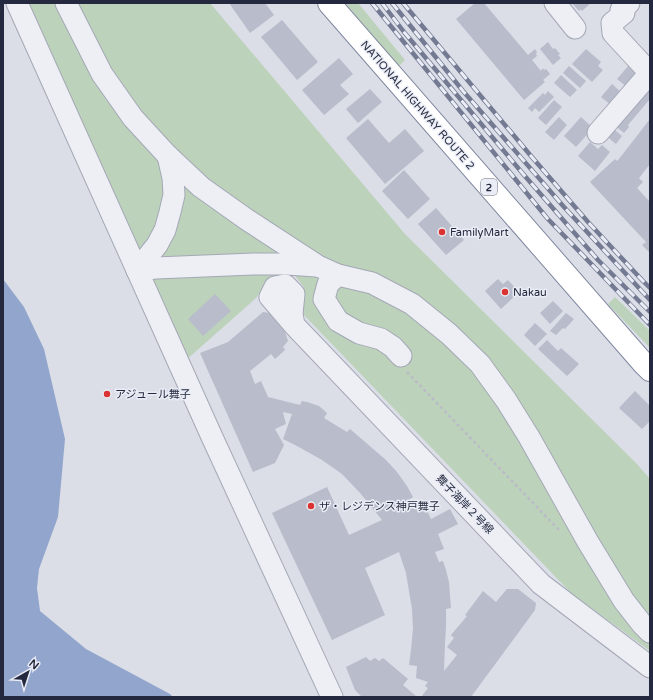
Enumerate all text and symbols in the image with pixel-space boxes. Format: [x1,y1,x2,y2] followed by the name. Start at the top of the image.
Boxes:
[358,38,477,173] street label: NATIONAL HIGHWAY ROUTE 2
[481,179,497,195] road number: 2
[450,226,509,239] place label: FamilyMart
[437,227,447,237] marker: FamilyMart
[513,286,547,299] place label: Nakau
[500,287,510,297] marker: Nakau
[115,388,191,401] place label: アジュール舞子
[102,389,112,399] marker: アジュール舞子
[433,472,496,537] street label: 舞子海岸２号線
[319,500,440,513] place label: ザ・レジデンス神戸舞子
[306,501,316,511] marker: ザ・レジデンス神戸舞子
[8,652,48,692] north arrow
[26,657,42,672] text: N

